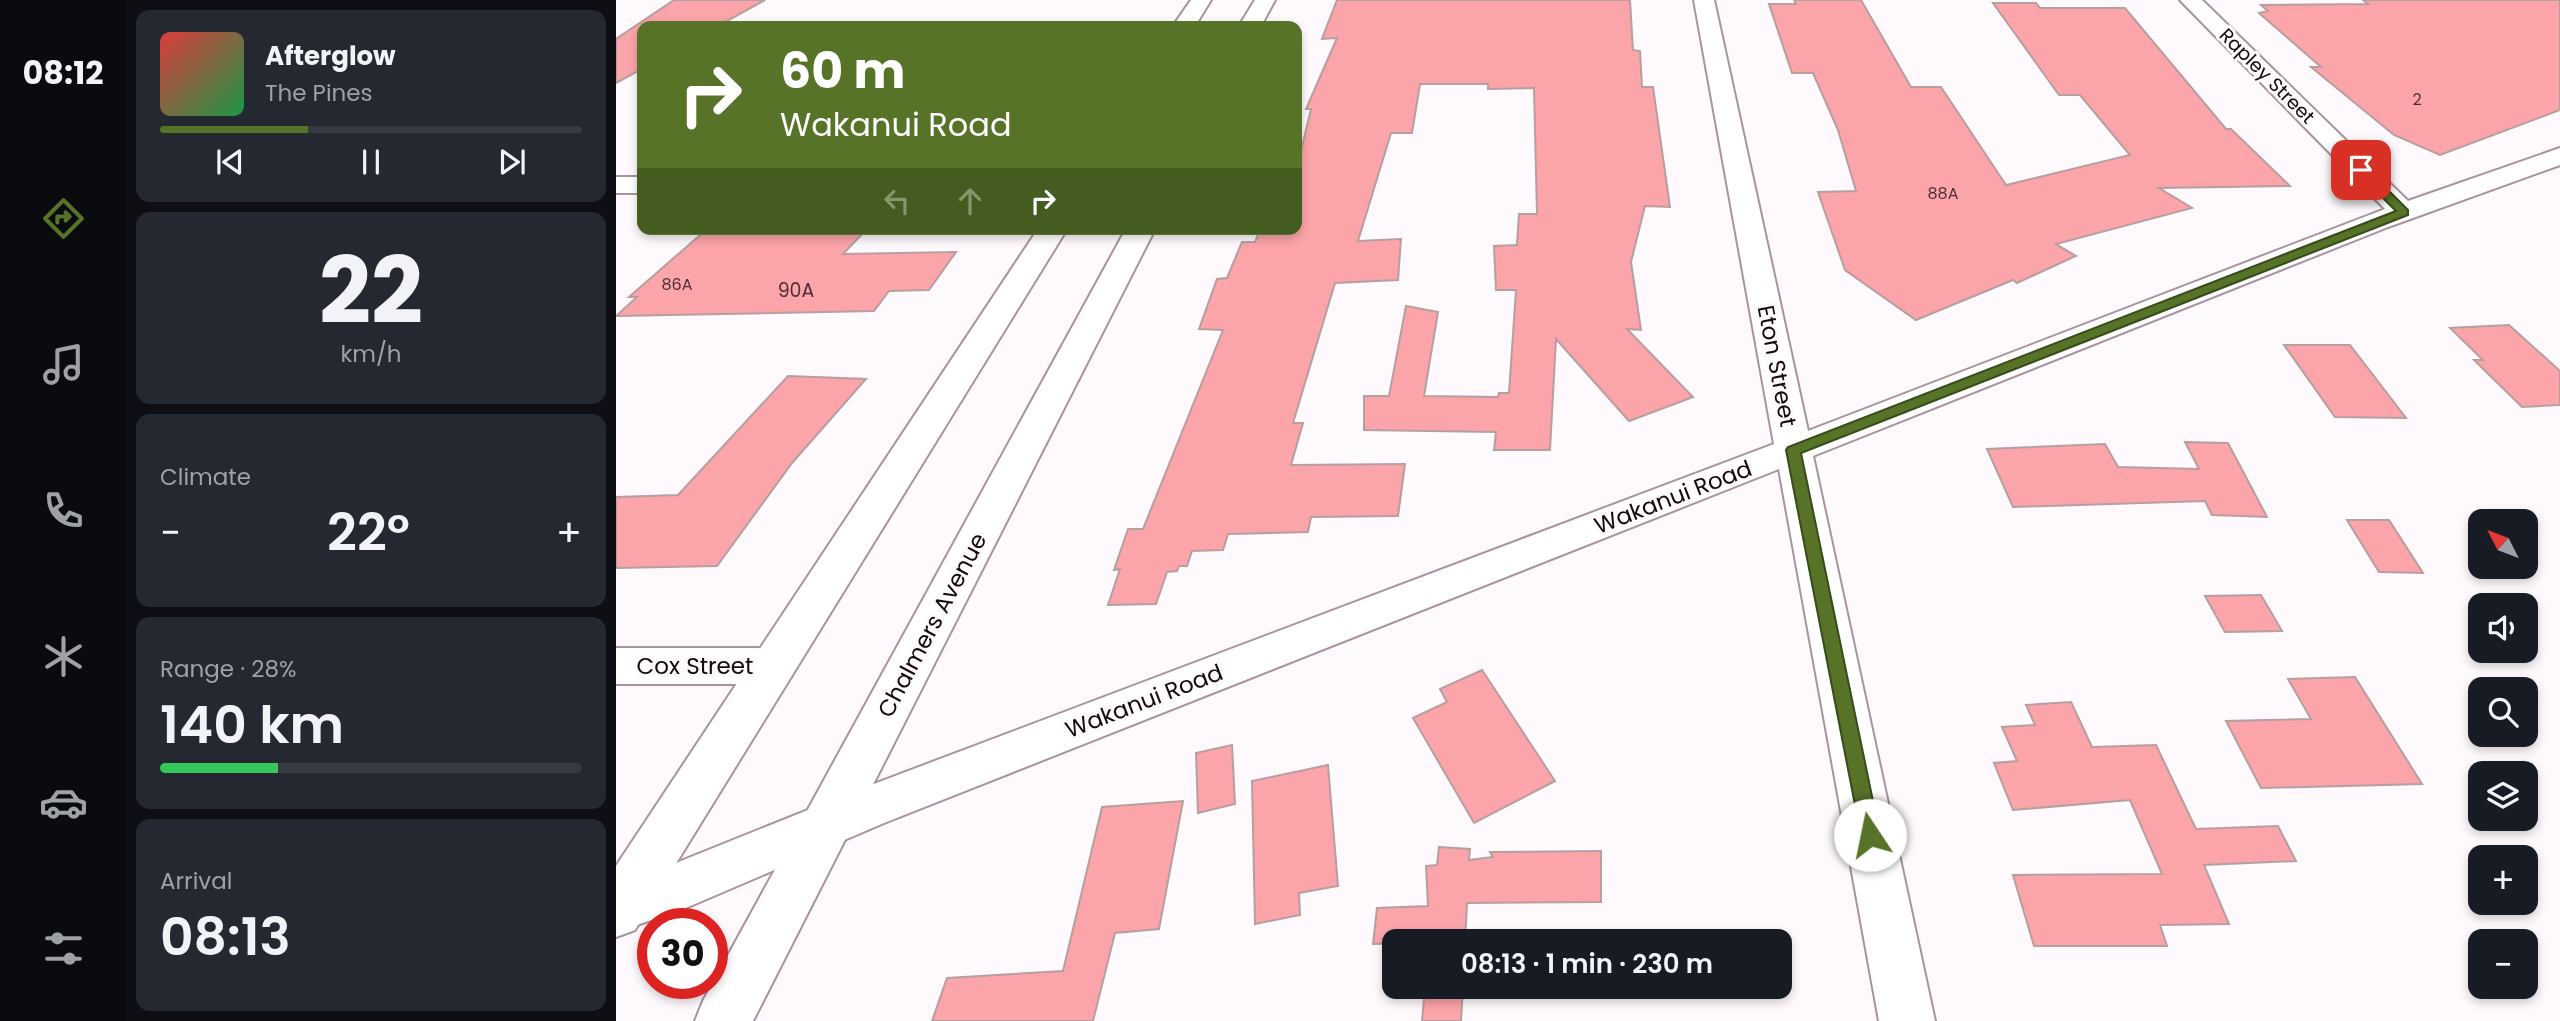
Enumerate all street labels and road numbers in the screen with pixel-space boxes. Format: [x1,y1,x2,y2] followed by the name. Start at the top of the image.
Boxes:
[2213,22,2321,130] street label: Rapley Street
[1750,303,1804,429] street label: Eton Street
[1590,452,1756,542] street label: Wakanui Road
[870,527,994,723] street label: Chalmers Avenue
[637,650,753,682] street label: Cox Street
[1061,656,1227,746] street label: Wakanui Road

